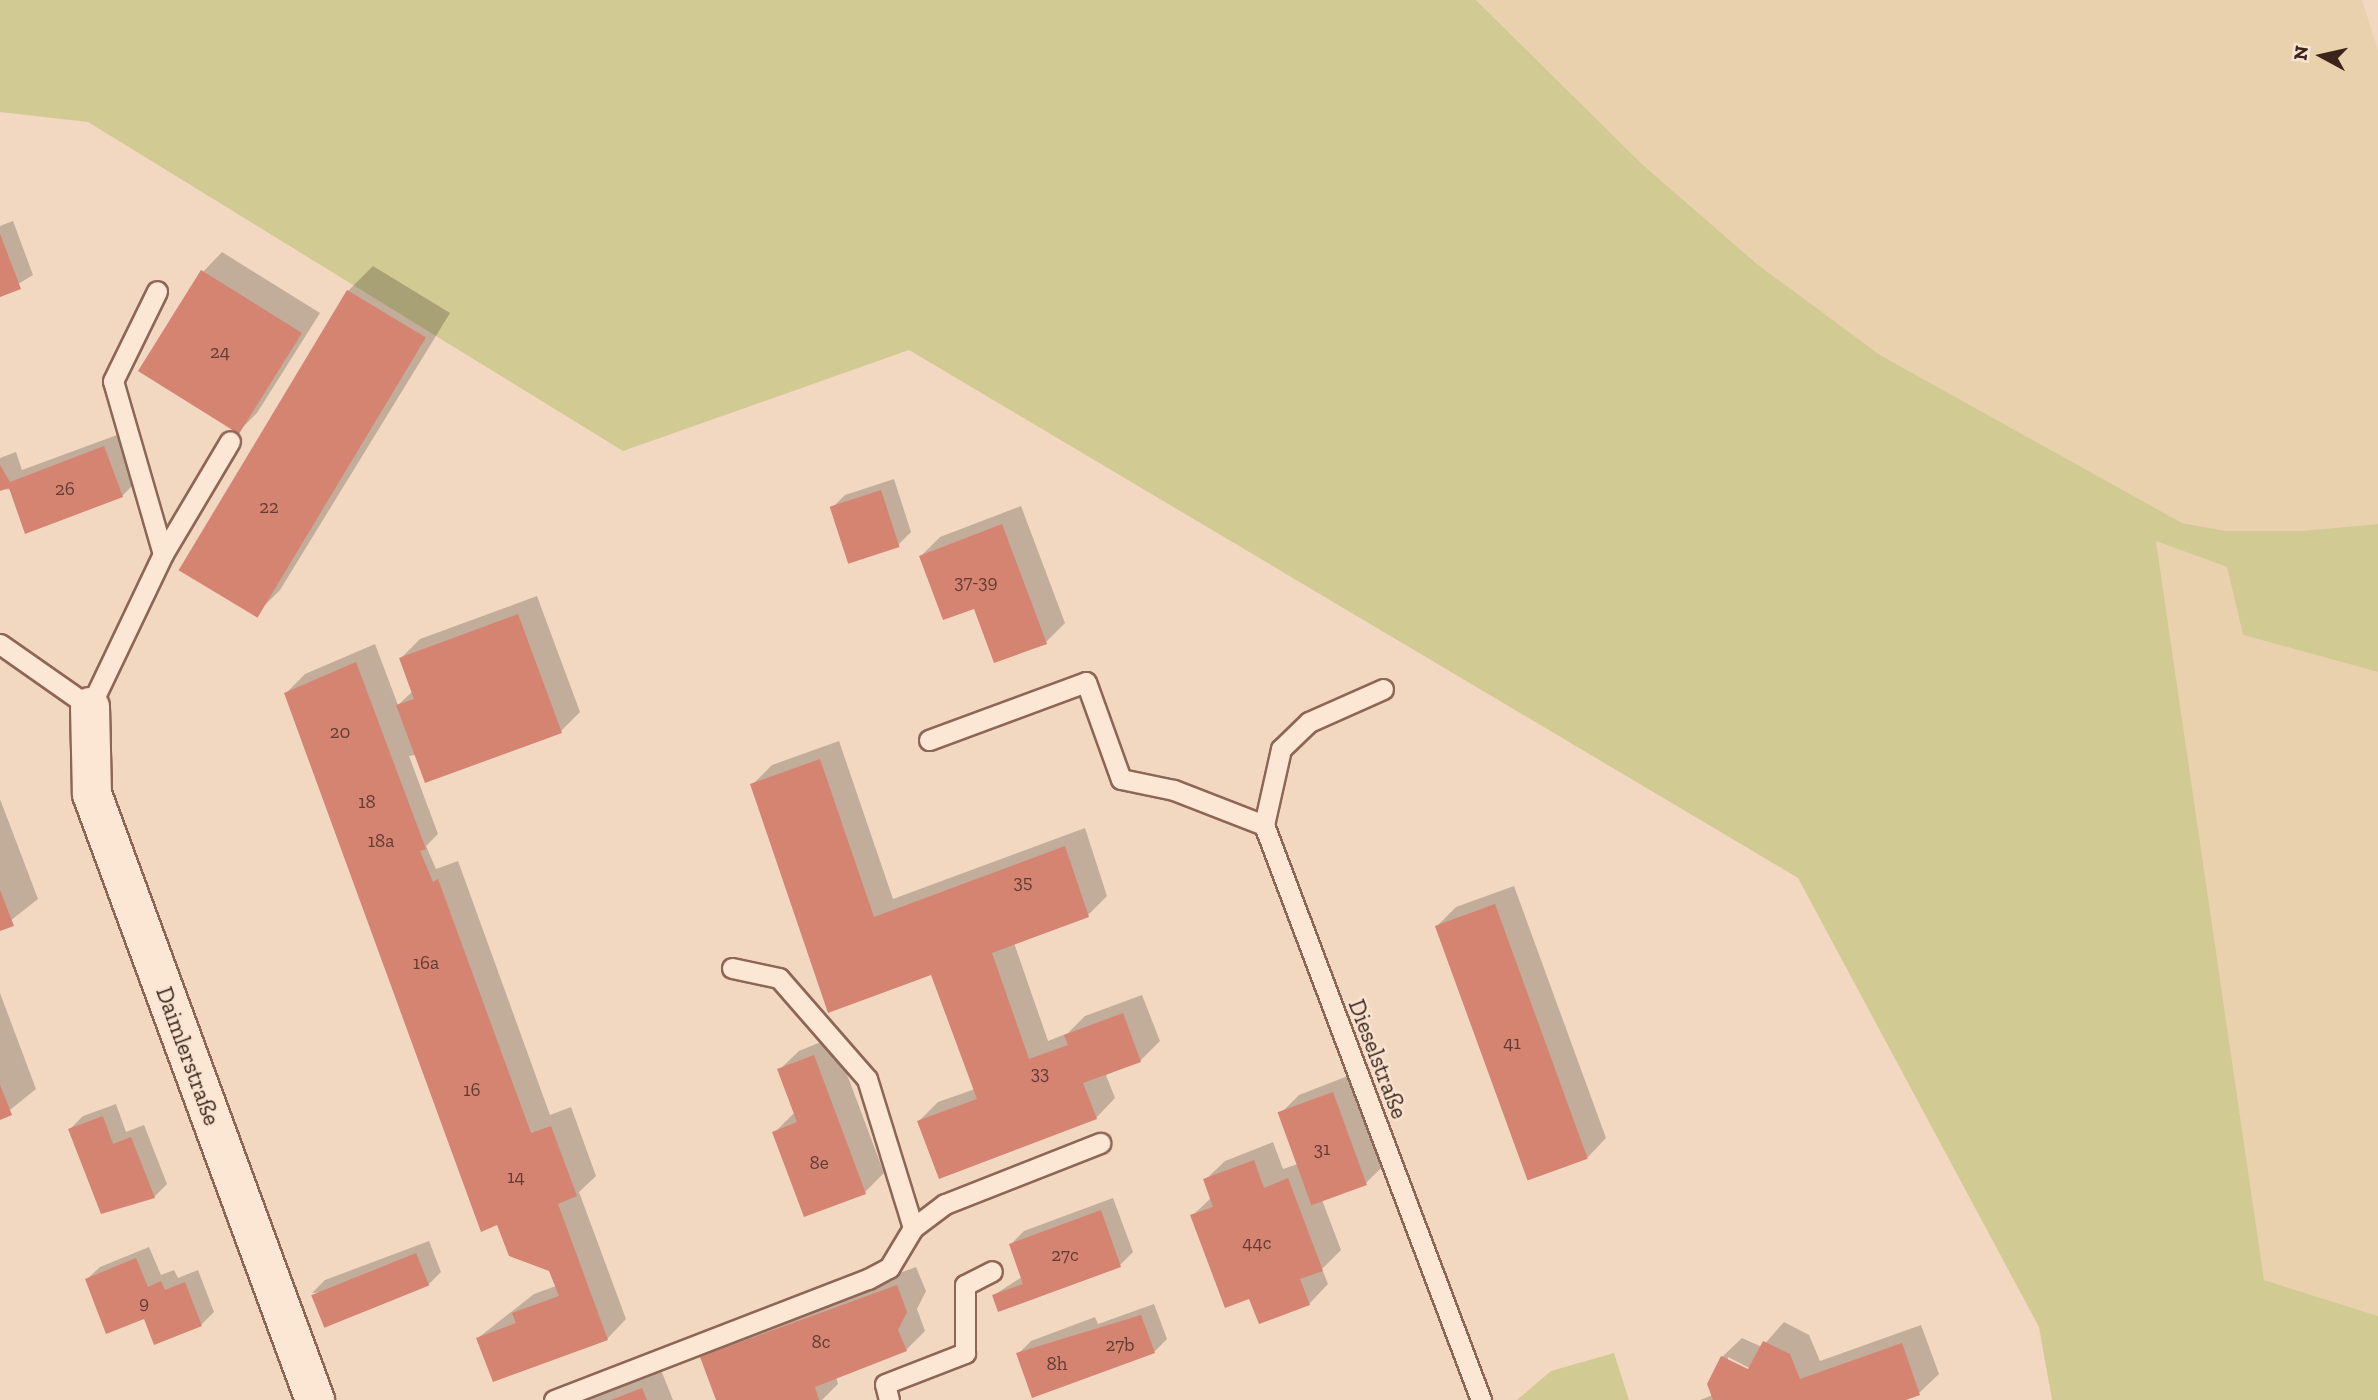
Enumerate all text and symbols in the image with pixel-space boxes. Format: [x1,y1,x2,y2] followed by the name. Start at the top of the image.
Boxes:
[2287,21,2357,91] north arrow
[2288,44,2313,62] text: N
[210,341,230,363] house number: 24
[55,478,75,500] house number: 26
[259,496,279,518] house number: 22
[954,571,998,593] house number: 37-39
[330,721,350,743] house number: 20
[358,791,376,813] house number: 18
[368,830,394,852] house number: 18a
[1013,871,1033,893] house number: 35
[413,952,439,974] house number: 16a
[150,983,226,1129] street label: Daimlerstraße
[1343,995,1413,1123] street label: Dieselstraße
[1503,1032,1521,1054] house number: 41
[1031,1062,1049,1084] house number: 33
[463,1079,481,1101] house number: 16
[1314,1138,1330,1160] house number: 31
[809,1152,829,1174] house number: 8e
[507,1166,525,1188] house number: 14
[1242,1232,1272,1254] house number: 44c
[1051,1244,1079,1266] house number: 27c
[139,1292,149,1314] house number: 9
[812,1331,830,1353] house number: 8c
[1106,1334,1134,1356] house number: 27b
[1047,1353,1067,1375] house number: 8h

